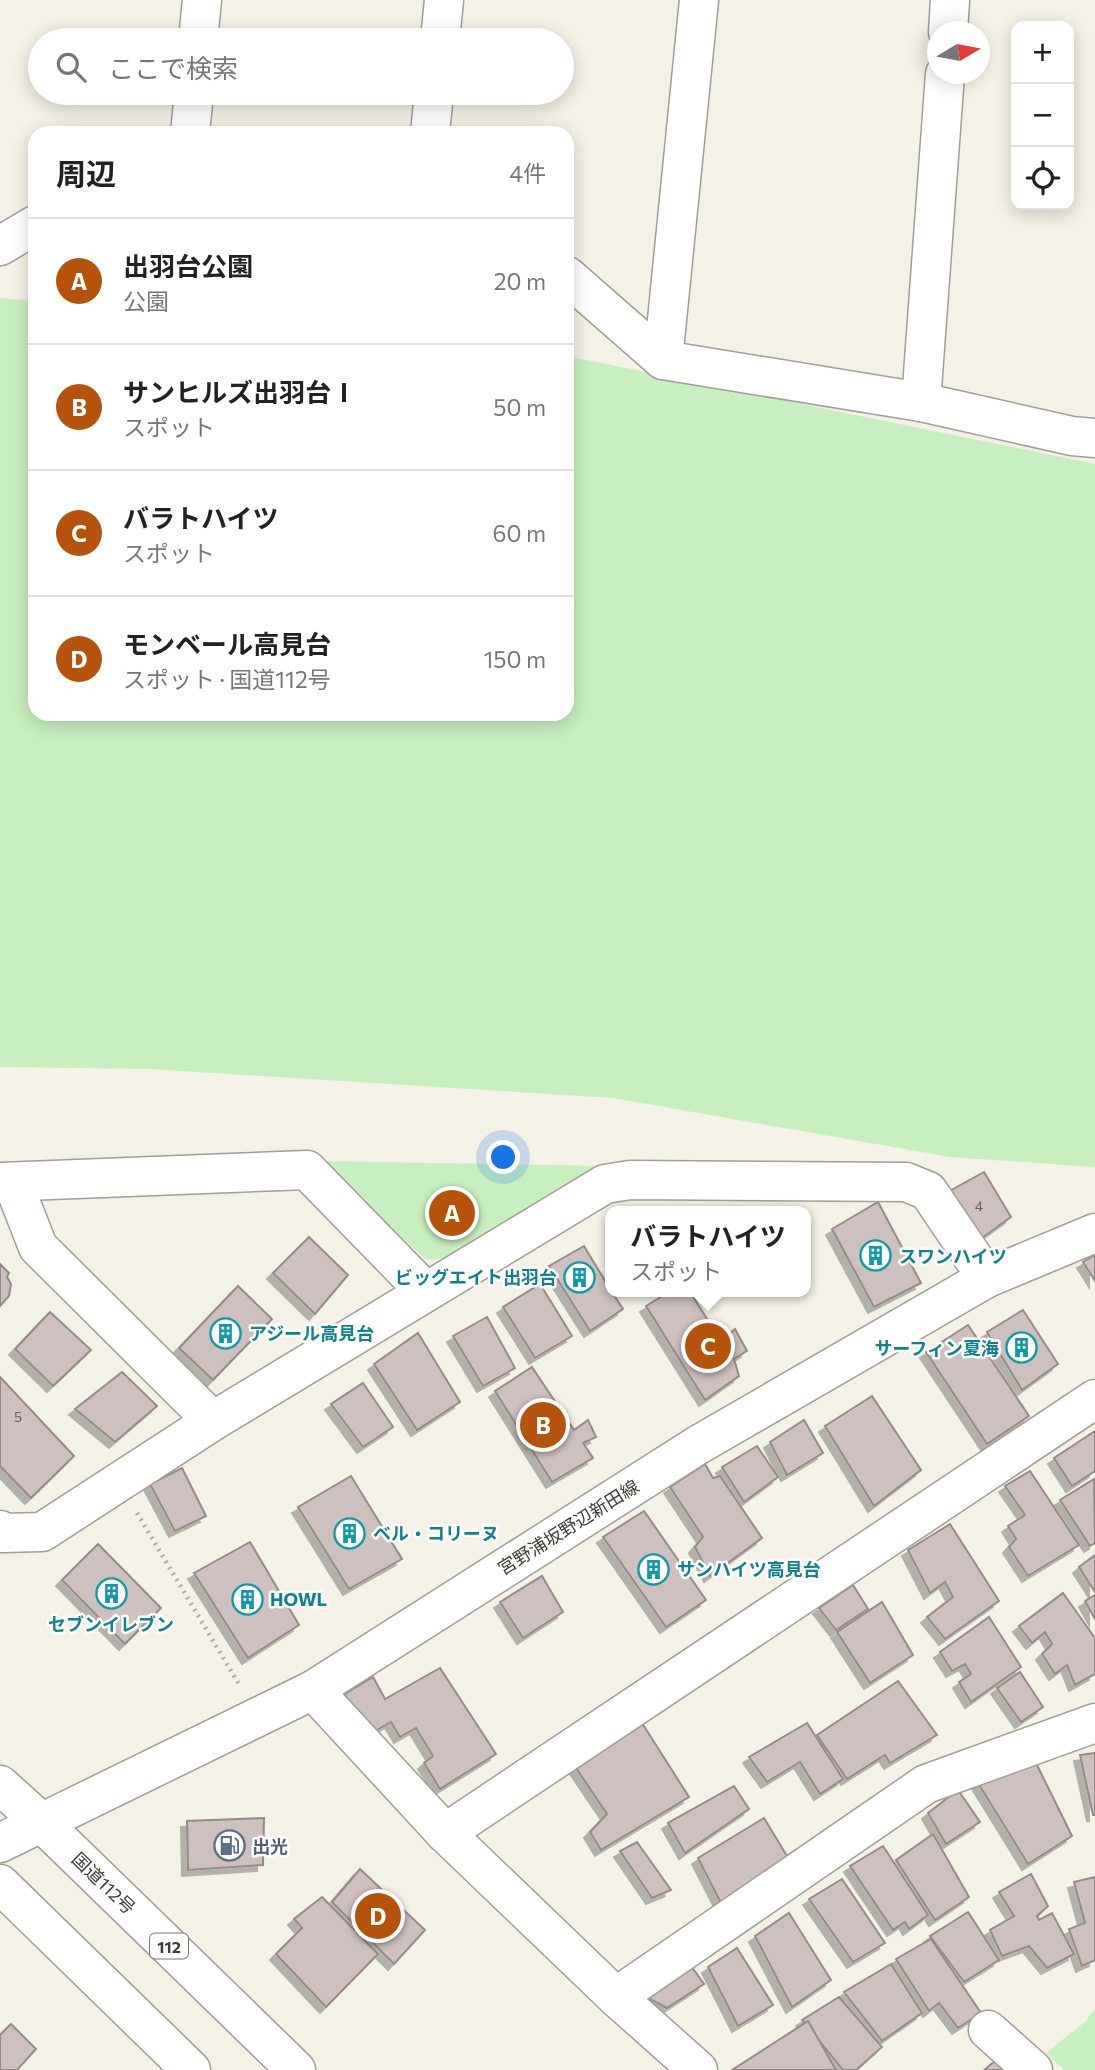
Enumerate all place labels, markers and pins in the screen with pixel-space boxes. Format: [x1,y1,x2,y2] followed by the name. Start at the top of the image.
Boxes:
[429,1187,475,1239] pin: A
[859,1239,893,1273] building icon: スワンハイツ
[899,1245,1007,1267] place label: スワンハイツ
[563,1260,597,1294] building icon: ビッグエイト出羽台
[395,1266,557,1288] place label: ビッグエイト出羽台
[209,1316,243,1350] building icon: アジール高見台
[685,1320,731,1372] pin: C
[249,1322,374,1344] place label: アジール高見台
[1005,1331,1039,1365] building icon: サーフィン夏海
[874,1337,999,1359] place label: サーフィン夏海
[520,1399,566,1451] pin: B
[333,1516,367,1550] building icon: ベル・コリーヌ
[373,1522,499,1544] place label: ベル・コリーヌ
[637,1552,671,1586] building icon: サンハイツ高見台
[677,1558,821,1580] place label: サンハイツ高見台
[94,1577,128,1611] building icon: セブンイレブン
[230,1582,264,1616] building icon: HOWL
[270,1588,327,1610] place label: HOWL
[48,1613,174,1635] place label: セブンイレブン
[212,1829,246,1863] fuel station icon: 出光
[252,1835,288,1857] place label: 出光
[355,1890,401,1942] pin: D

